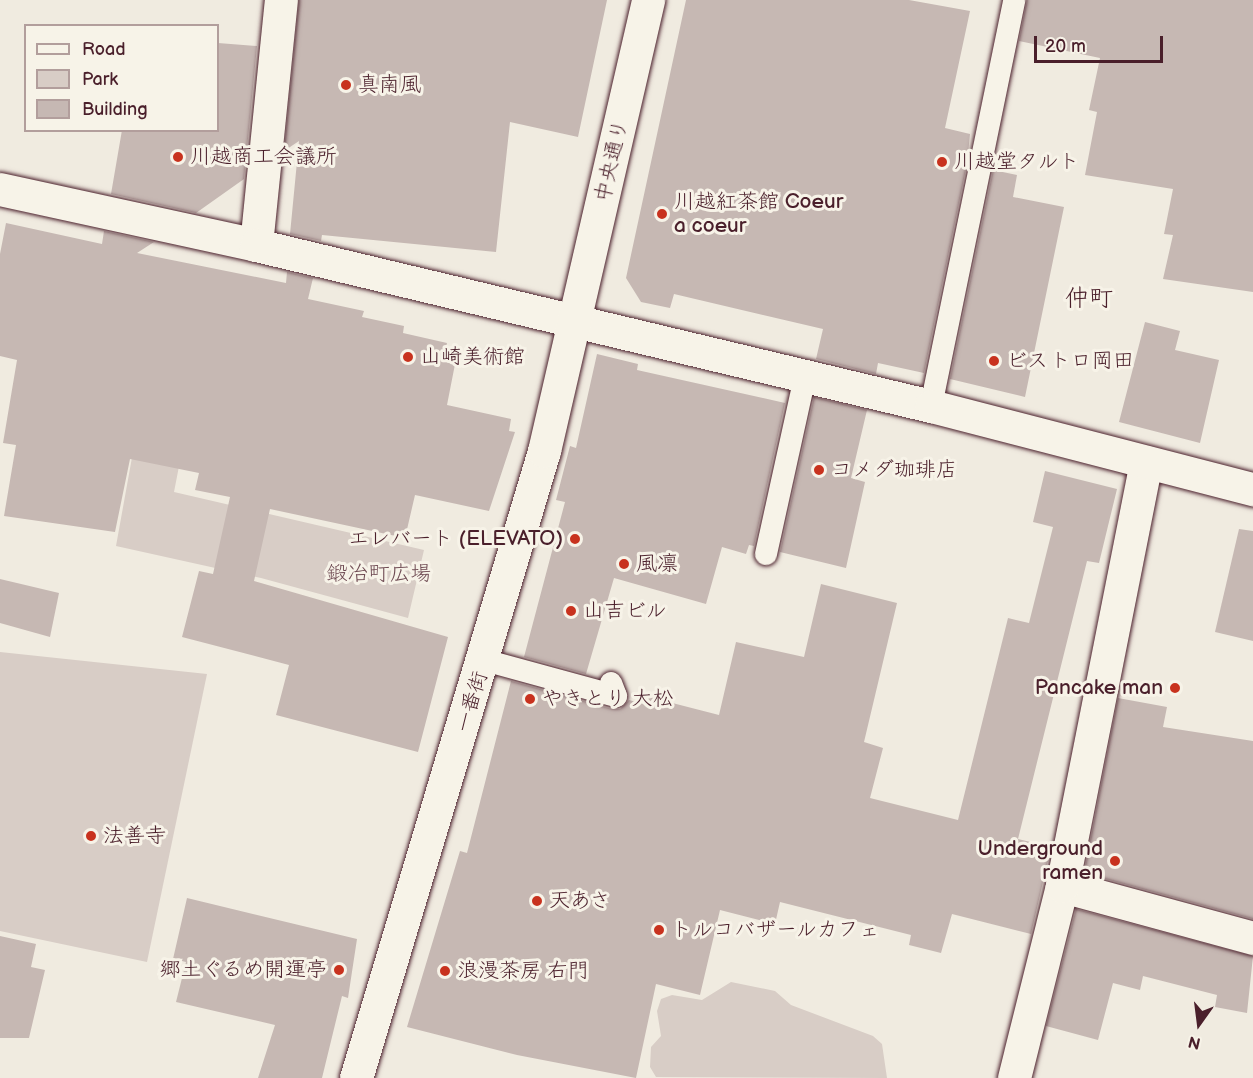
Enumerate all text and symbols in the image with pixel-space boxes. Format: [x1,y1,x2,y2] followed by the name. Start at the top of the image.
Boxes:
[24,24,219,132] legend
[1037,24,1166,62] scale bar
[1045,36,1086,57] text: 20 m
[82,39,126,60] text: Road
[82,69,118,90] text: Park
[358,72,421,98] place label: 真南風
[339,78,353,92] marker: 真南風
[82,99,148,120] text: Building
[590,117,634,205] street label: 中央通り
[190,144,337,170] place label: 川越商工会議所
[954,149,1080,175] place label: 川越堂タルト
[171,150,185,164] marker: 川越商工会議所
[935,155,949,169] marker: 川越堂タルト
[674,189,843,239] place label: 川越紅茶館 Coeur a coeur
[655,207,669,221] marker: 川越紅茶館 Coeur a coeur
[1065,285,1113,313] district label: 仲町
[420,344,525,370] place label: 山崎美術館
[1006,348,1132,374] place label: ビストロ岡田
[401,350,415,364] marker: 山崎美術館
[987,354,1001,368] marker: ビストロ岡田
[831,457,957,483] place label: コメダ珈琲店
[812,463,826,477] marker: コメダ珈琲店
[348,526,563,552] place label: エレバート (ELEVATO)
[568,532,582,546] marker: エレバート (ELEVATO)
[636,551,678,577] place label: 風凛
[617,557,631,571] marker: 風凛
[327,561,431,587] park label: 鍛冶町広場
[583,598,667,624] place label: 山吉ビル
[564,604,578,618] marker: 山吉ビル
[451,668,493,736] street label: 一番街
[1035,675,1163,701] place label: Pancake man
[1168,681,1182,695] marker: Pancake man
[542,686,674,712] place label: やきとり 大松
[523,692,537,706] marker: やきとり 大松
[103,823,166,849] place label: 法善寺
[84,829,98,843] marker: 法善寺
[978,836,1103,886] place label: Underground ramen
[1108,854,1122,868] marker: Underground ramen
[549,888,612,914] place label: 天あさ
[530,894,544,908] marker: 天あさ
[671,917,881,943] place label: トルコバザールカフェ
[652,923,666,937] marker: トルコバザールカフェ
[159,957,327,983] place label: 郷土ぐるめ開運亭
[457,958,589,984] place label: 浪漫茶房 右門
[332,963,346,977] marker: 郷土ぐるめ開運亭
[438,964,452,978] marker: 浪漫茶房 右門
[1169,994,1229,1054] north arrow
[1186,1031,1203,1053] text: N

